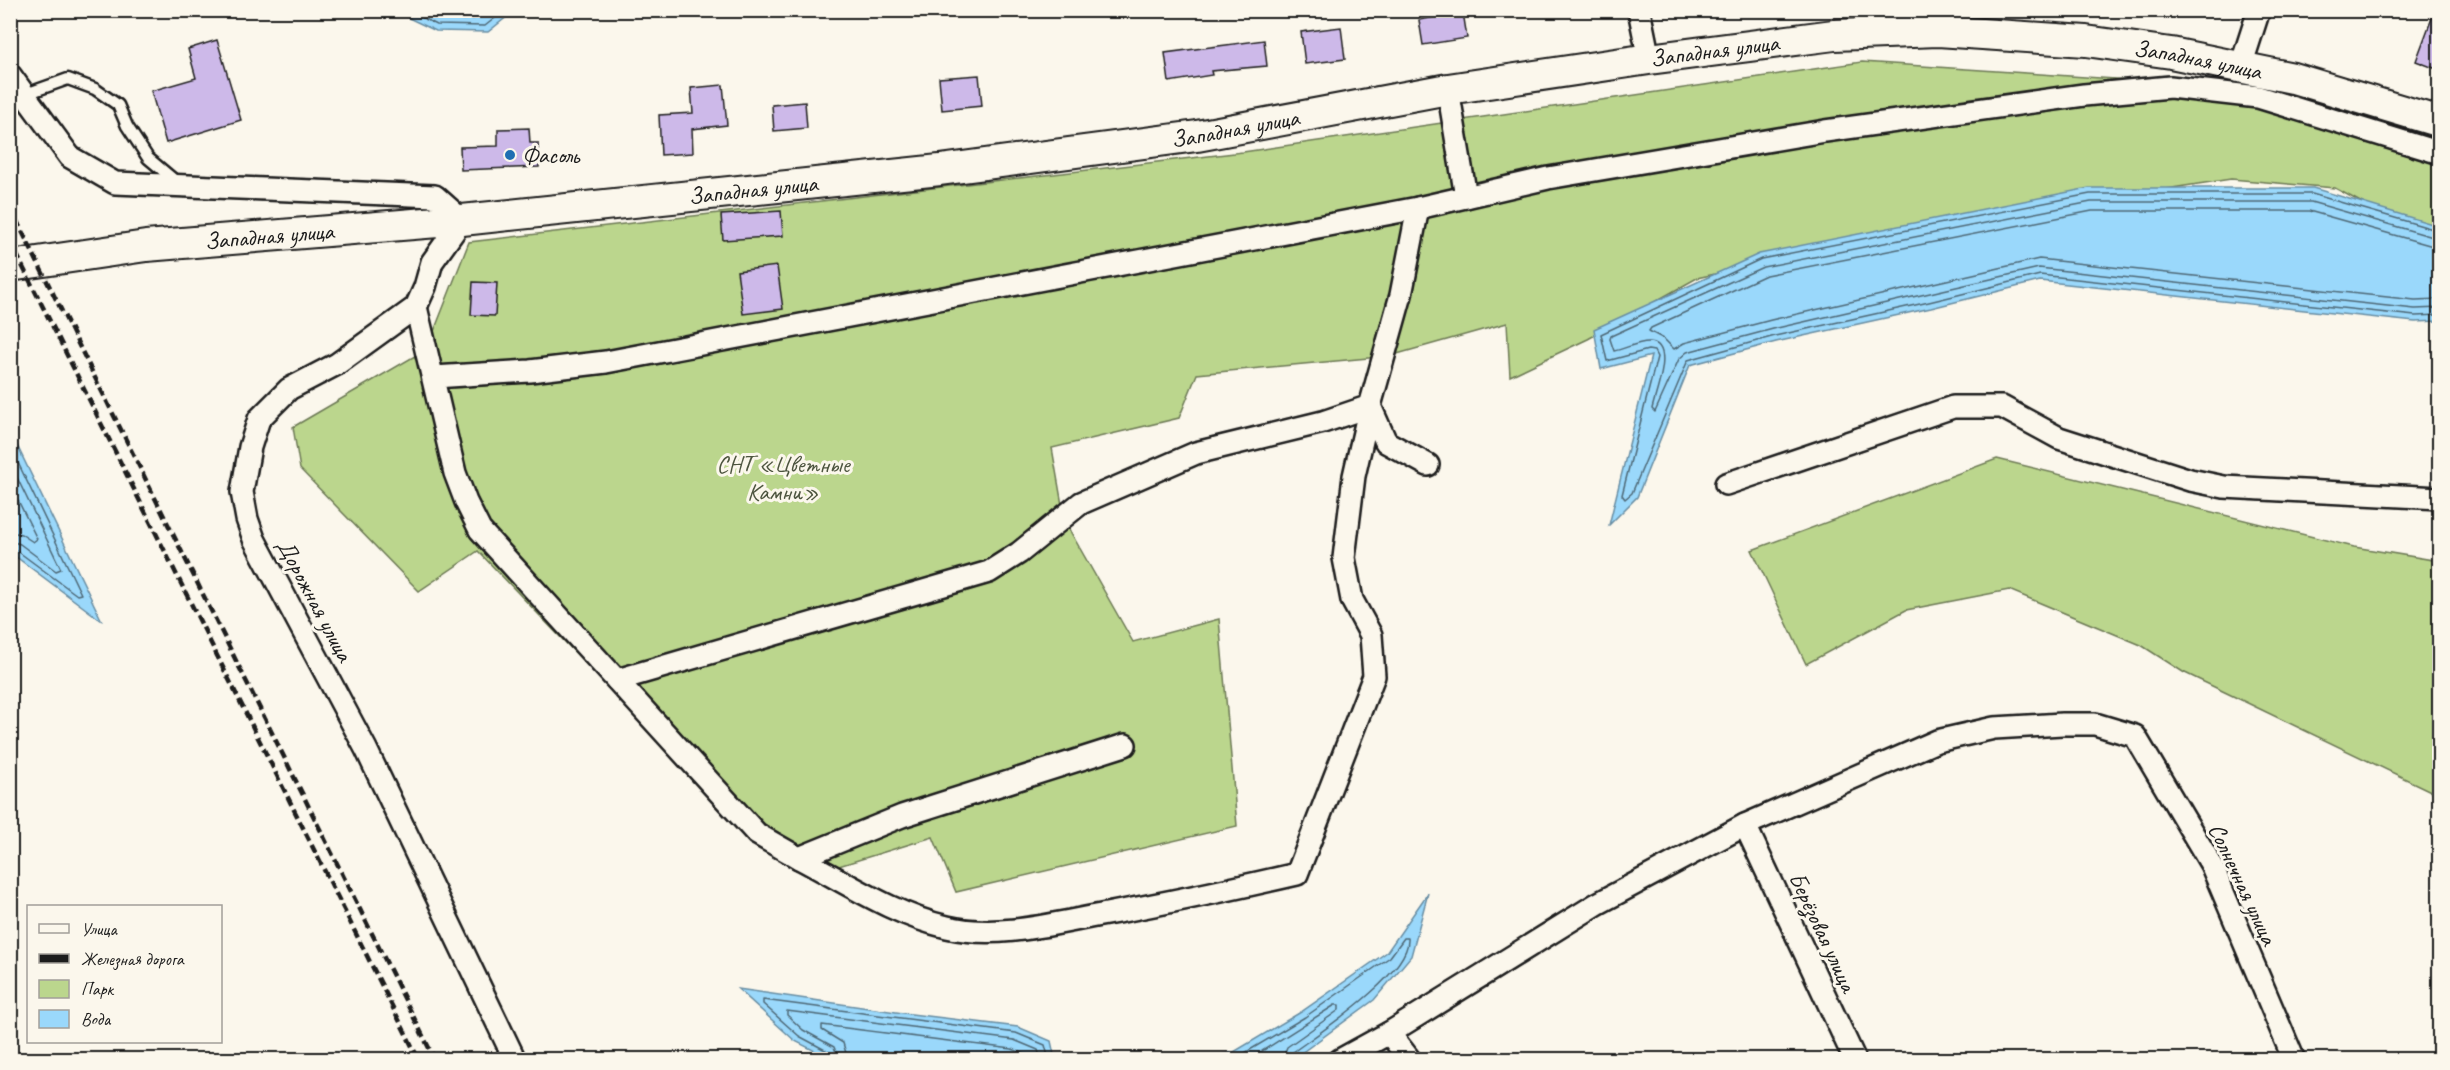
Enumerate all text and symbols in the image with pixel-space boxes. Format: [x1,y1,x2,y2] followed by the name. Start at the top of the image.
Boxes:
[1648,27,1782,74] street label: Западная улица
[2132,33,2266,86] street label: Западная улица
[1169,102,1303,154] street label: Западная улица
[522,140,581,170] place label: Фасоль
[503,148,517,162] marker: Фасоль
[687,168,820,211] street label: Западная улица
[203,215,336,256] street label: Западная улица
[717,449,852,507] park label: СНТ «Цветные Камни»
[270,533,361,668] street label: Дорожная улица
[2202,818,2285,951] street label: Солнечная улица
[1781,867,1865,999] street label: Берёзовая улица
[27,905,222,1043] legend
[81,918,118,940] text: Улица
[81,948,185,971] text: Железная дорога
[81,978,115,1000] text: Парк
[81,1008,112,1030] text: Вода

